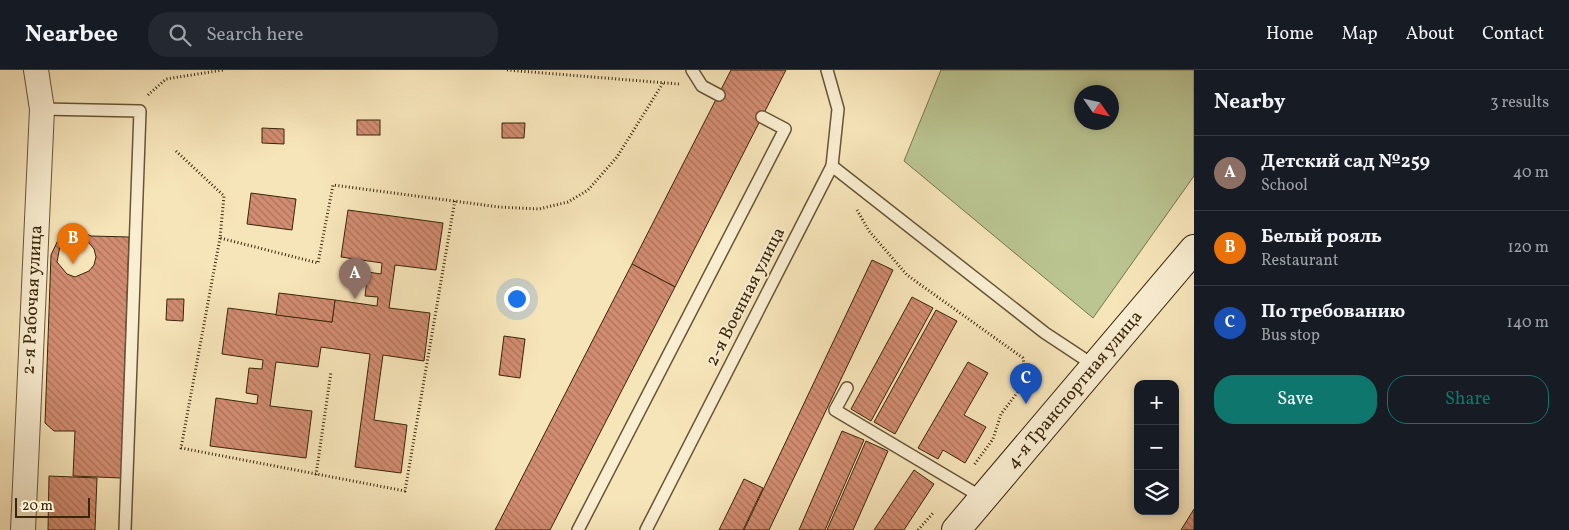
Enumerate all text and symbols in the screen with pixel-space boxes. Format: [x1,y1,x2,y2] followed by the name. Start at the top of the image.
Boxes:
[148,12,498,57] search box
[25,18,118,52] text: Nearbee
[166,21,194,49] icon: search
[206,22,303,48] text: Search here
[1266,22,1314,47] text: Home
[1342,22,1378,47] text: Map
[1406,22,1454,47] text: About
[1482,22,1544,47] text: Contact
[1074,85,1119,130] north arrow
[1214,88,1285,117] text: Nearby
[1490,92,1549,114] text: 3 results
[1261,149,1430,175] text: Детский сад №259
[1224,162,1236,184] text: A
[1513,162,1549,184] text: 40 m
[1261,175,1308,197] text: School
[57,223,89,264] pin: B
[700,223,792,371] street label: 2-я Военная улица
[17,224,49,375] street label: 2-я Рабочая улица
[1261,224,1382,250] text: Белый рояль
[1225,237,1235,259] text: B
[1507,237,1549,259] text: 120 m
[1261,250,1339,272] text: Restaurant
[339,258,371,299] pin: A
[504,286,530,312] your location
[1261,299,1405,325] text: По требованию
[1001,305,1149,475] street label: 4-я Транспортная улица
[1225,312,1235,334] text: C
[1507,312,1549,334] text: 140 m
[1261,325,1320,347] text: Bus stop
[1010,363,1042,404] pin: C
[1214,375,1377,424] button: Save
[1387,375,1549,424] button: Share
[1134,380,1179,515] map controls
[1134,380,1179,425] button: +
[1134,425,1179,470] button: −
[1134,470,1179,515] button: layers
[15,495,90,518] scale bar
[22,497,53,516] text: 20 m

